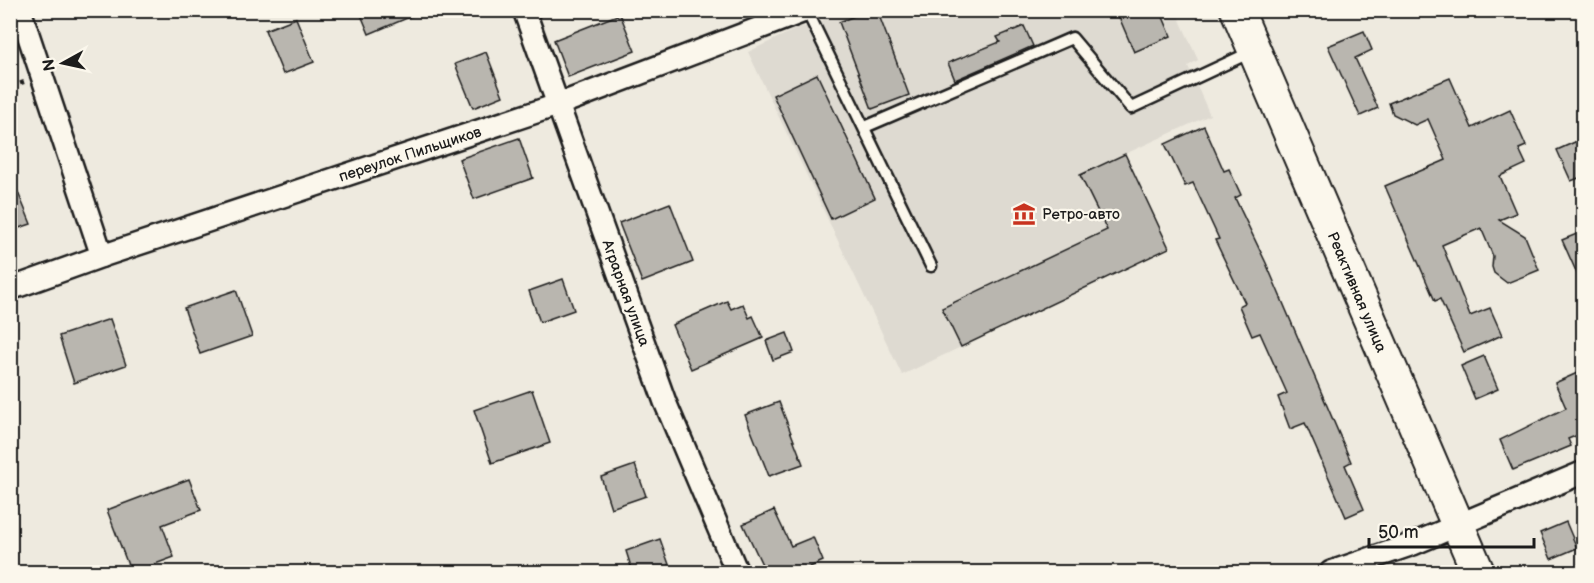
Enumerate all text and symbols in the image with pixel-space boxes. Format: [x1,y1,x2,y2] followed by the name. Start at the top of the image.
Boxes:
[33,33,93,93] north arrow
[39,58,60,72] text: N
[336,122,484,187] street label: переулок Пильщиков
[1011,201,1037,227] museum icon: Ретро-авто
[1042,205,1120,224] place label: Ретро-авто
[1323,229,1391,355] street label: Реактивная улица
[597,236,654,349] street label: Аграрная улица
[1369,511,1534,549] scale bar
[1378,522,1419,543] text: 50 m

